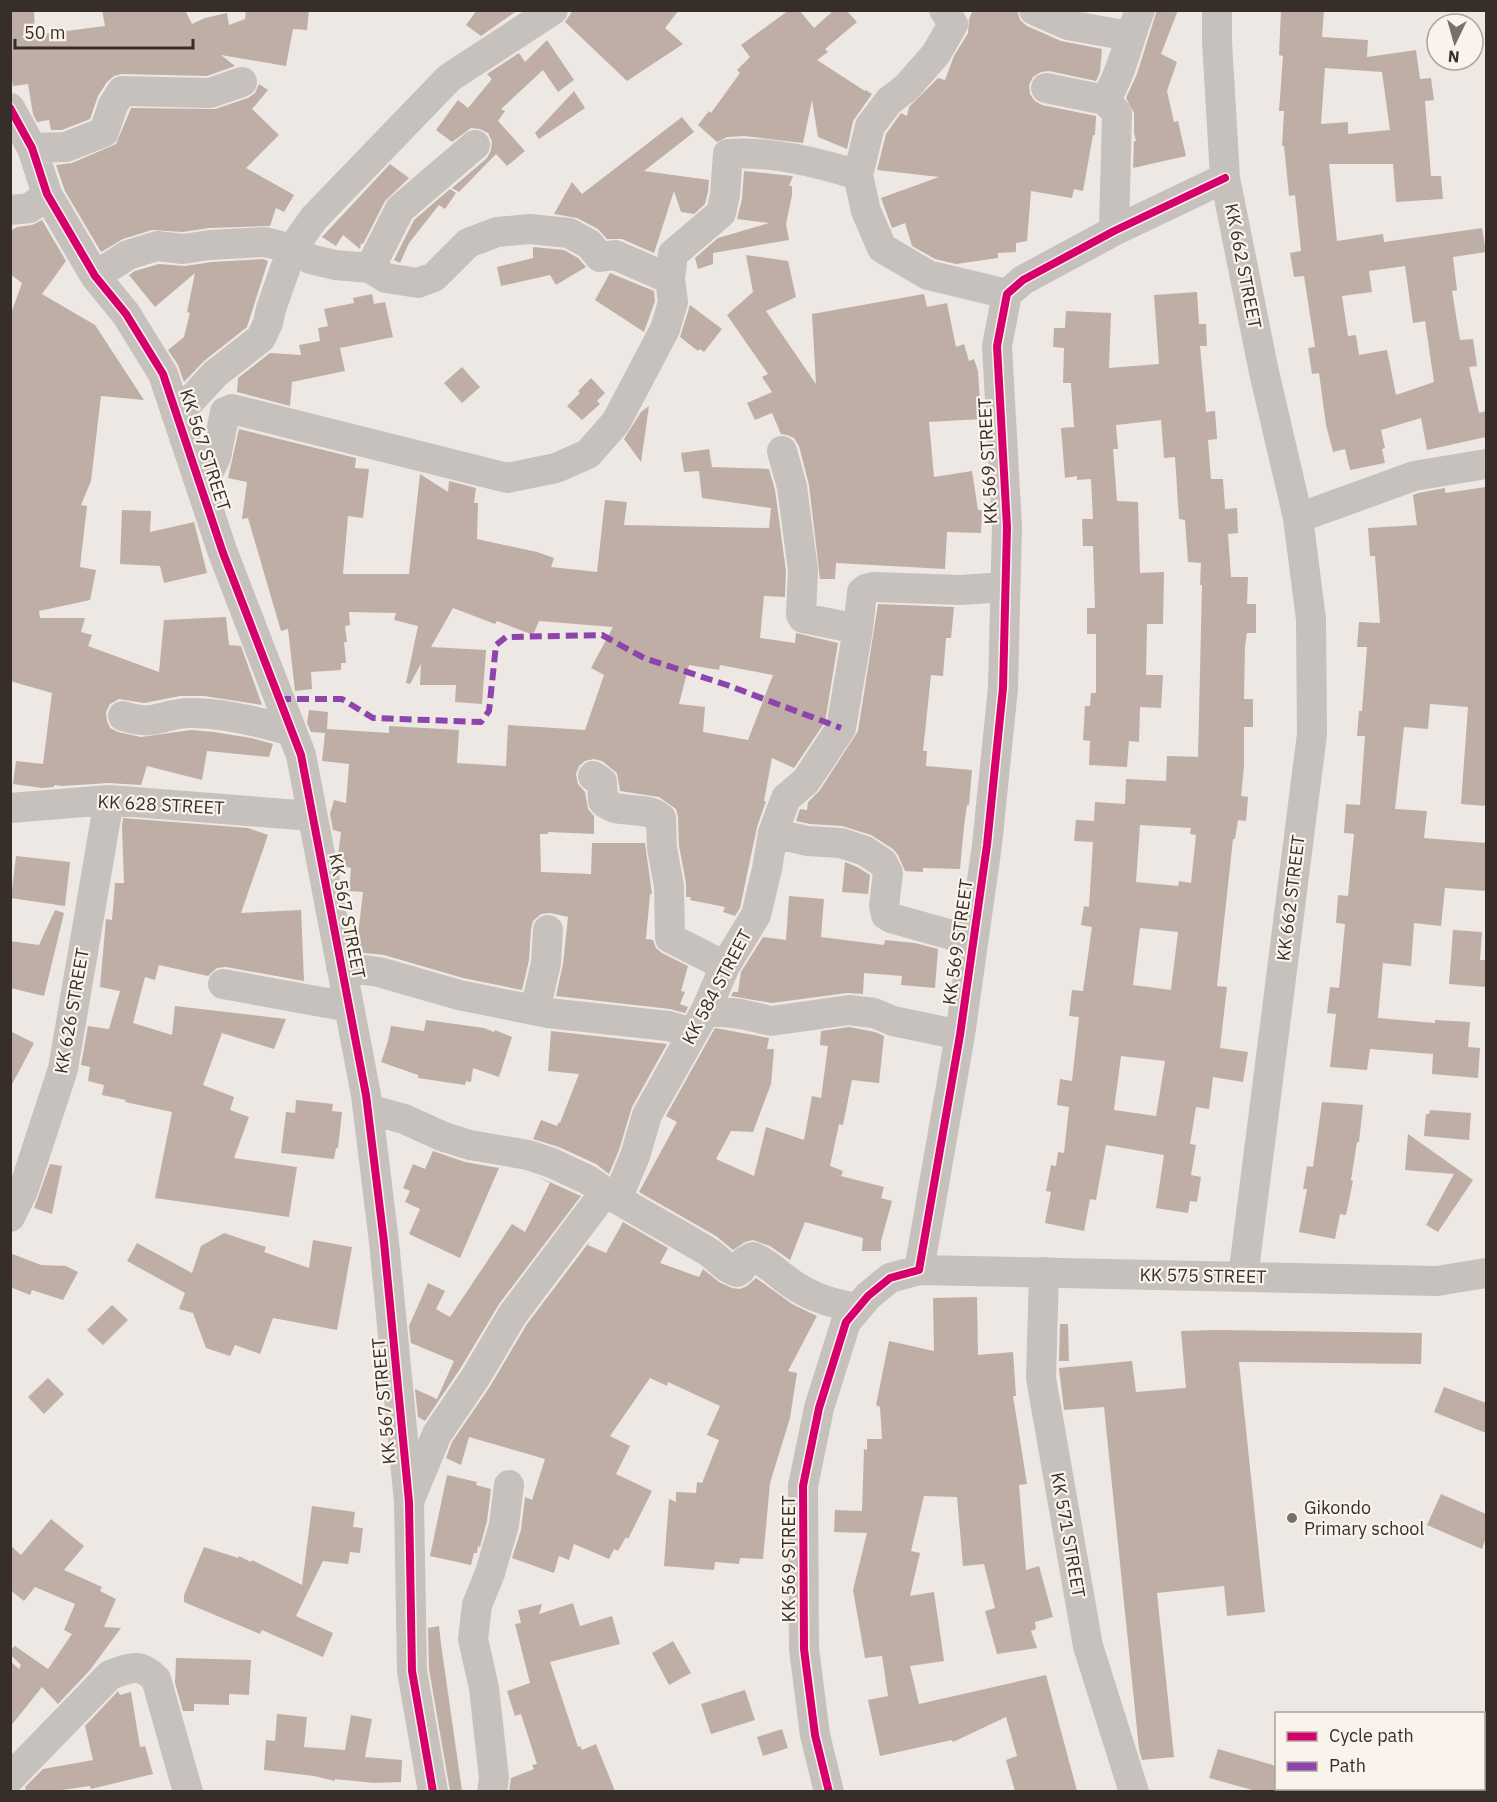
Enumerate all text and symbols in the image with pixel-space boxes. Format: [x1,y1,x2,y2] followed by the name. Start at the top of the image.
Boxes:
[15,12,194,50] scale bar
[1425,12,1485,72] north arrow
[24,21,66,44] text: 50 m
[1447,46,1460,67] text: N
[1220,201,1267,330] street label: KK 662 STREET
[175,386,236,514] street label: KK 567 STREET
[973,397,1002,525] street label: KK 569 STREET
[97,790,225,819] street label: KK 628 STREET
[1271,833,1310,962] street label: KK 662 STREET
[324,851,371,980] street label: KK 567 STREET
[937,877,978,1006] street label: KK 569 STREET
[677,925,757,1048] street label: KK 584 STREET
[49,946,94,1075] street label: KK 626 STREET
[1139,1263,1267,1288] street label: KK 575 STREET
[367,1337,400,1465] street label: KK 567 STREET
[1046,1470,1091,1599] street label: KK 571 STREET
[777,1495,800,1623] street label: KK 569 STREET
[1304,1496,1424,1540] place label: Gikondo Primary school
[1285,1511,1299,1525] marker: Gikondo Primary school
[1275,1712,1485,1790] legend
[1329,1724,1414,1747] text: Cycle path
[1329,1754,1366,1777] text: Path

